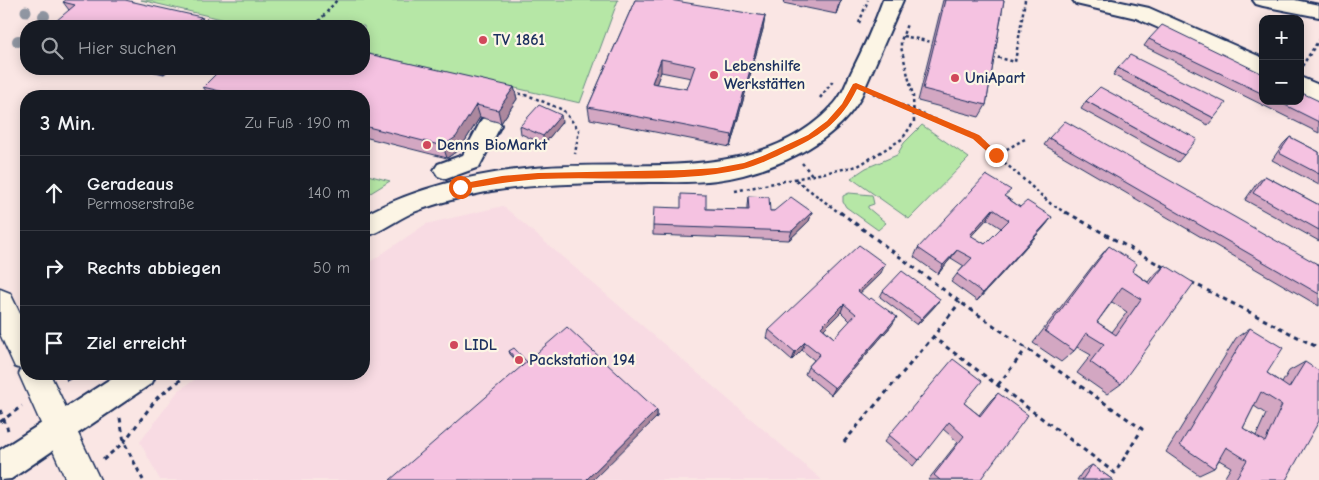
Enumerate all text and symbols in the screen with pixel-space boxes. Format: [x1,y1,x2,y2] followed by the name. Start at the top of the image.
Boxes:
[1259,15,1304,105] map controls
[1259,15,1304,60] button: +
[20,20,370,75] search box
[493,31,545,49] place label: TV 1861
[38,34,66,62] icon: search
[477,34,489,46] marker: TV 1861
[78,37,176,59] text: Hier suchen
[724,57,805,93] place label: Lebenshilfe Werkstätten
[1259,60,1304,105] button: −
[708,69,720,81] marker: Lebenshilfe Werkstätten
[965,69,1026,87] place label: UniApart
[949,72,961,84] marker: UniApart
[40,111,95,135] text: 3 Min.
[245,114,350,132] text: Zu Fuß · 190 m
[437,136,548,154] place label: Denns BioMarkt
[421,139,433,151] marker: Denns BioMarkt
[985,144,1008,167] route end
[87,173,173,195] text: Geradeaus
[449,176,472,199] route start
[40,179,68,207] icon: ahead
[308,184,350,202] text: 140 m
[87,195,194,213] text: Permoserstraße
[40,254,68,282] icon: right
[87,257,221,279] text: Rechts abbiegen
[313,259,350,277] text: 50 m
[40,329,68,357] icon: arrive
[87,332,186,354] text: Ziel erreicht
[464,336,497,354] place label: LIDL
[448,339,460,351] marker: LIDL
[529,351,635,369] place label: Packstation 194
[513,354,525,366] marker: Packstation 194

